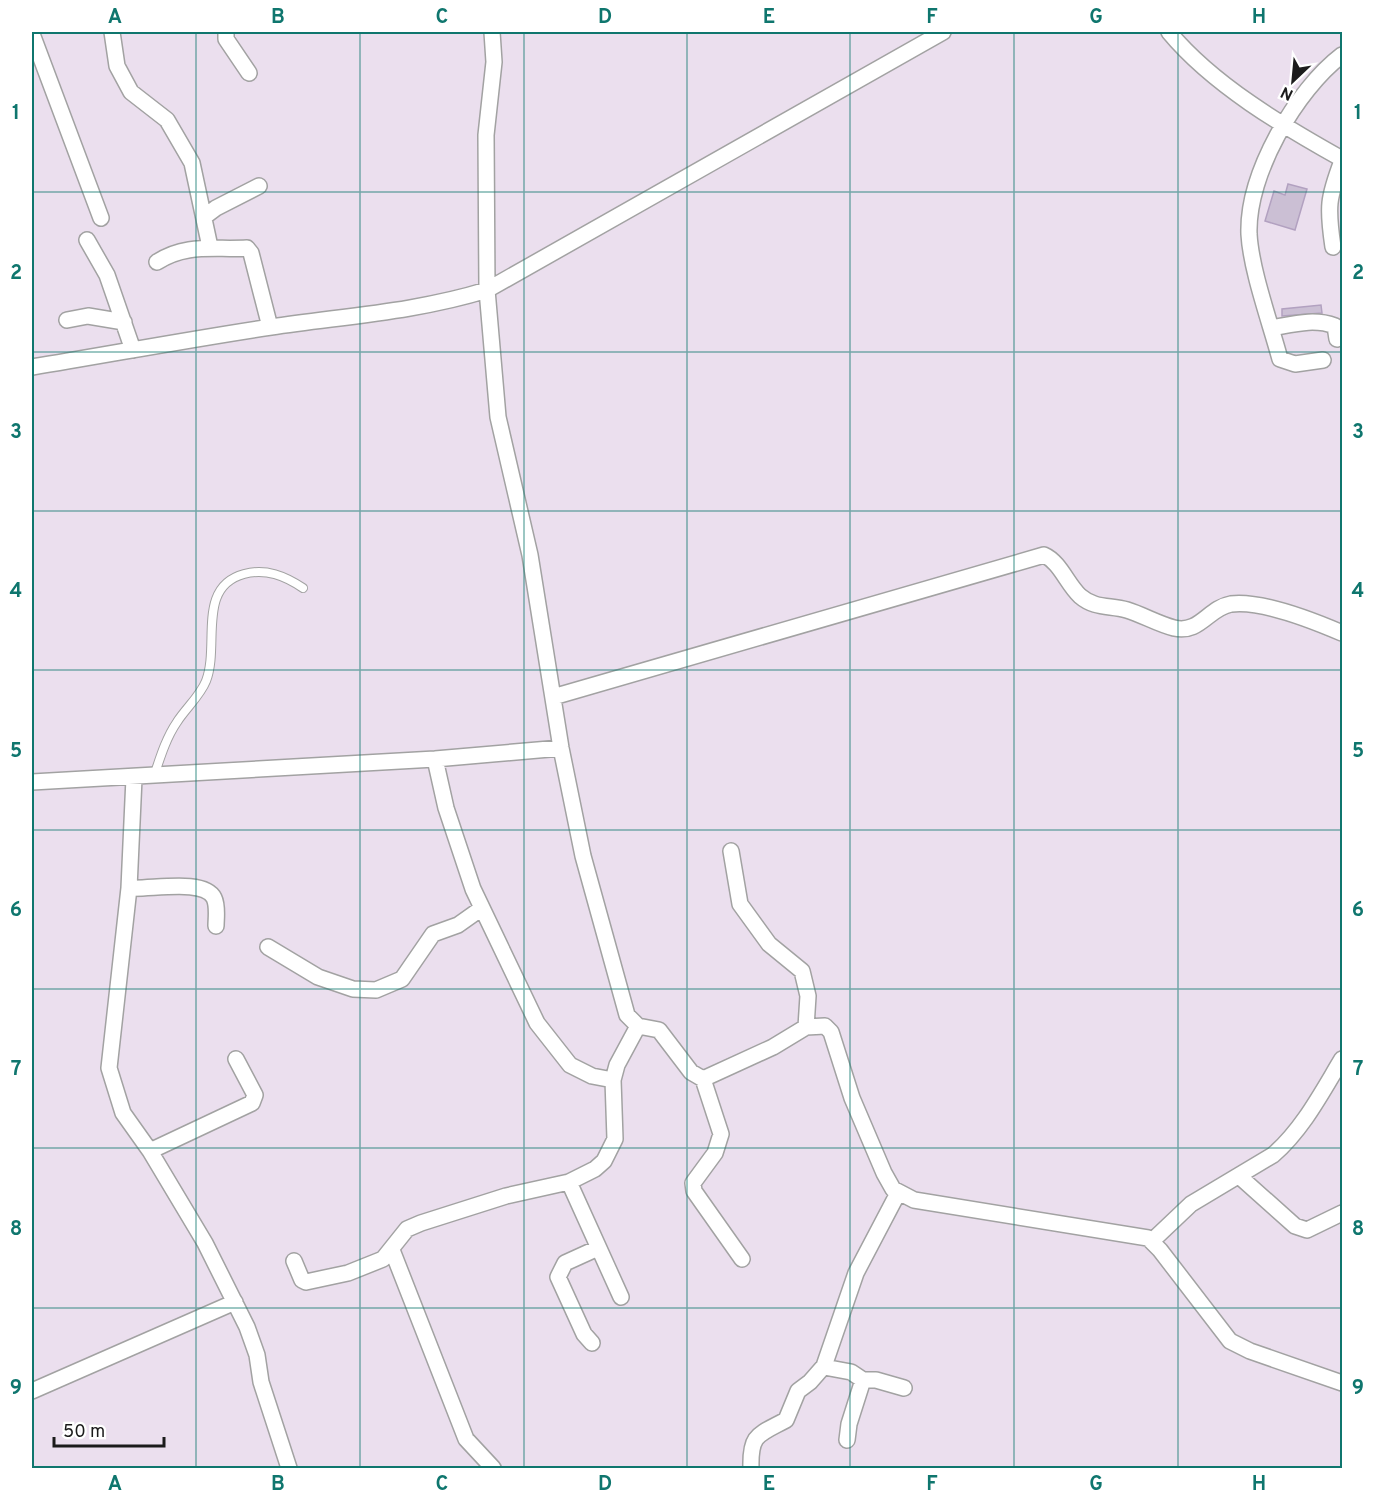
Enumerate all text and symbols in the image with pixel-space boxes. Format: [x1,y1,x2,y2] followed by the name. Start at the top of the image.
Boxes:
[108,5,122,31] text: A
[271,5,285,31] text: B
[436,5,448,31] text: C
[598,5,612,31] text: D
[763,5,775,31] text: E
[926,5,938,31] text: F
[1089,5,1103,31] text: G
[1252,5,1266,31] text: H
[1263,51,1323,111] north arrow
[1278,81,1297,104] text: N
[12,101,20,127] text: 1
[1354,101,1362,127] text: 1
[10,261,22,287] text: 2
[1352,261,1364,287] text: 2
[10,420,22,446] text: 3
[1352,420,1364,446] text: 3
[10,579,22,605] text: 4
[1352,579,1364,605] text: 4
[10,739,22,765] text: 5
[1352,739,1364,765] text: 5
[10,898,22,924] text: 6
[1352,898,1364,924] text: 6
[11,1057,21,1083] text: 7
[1353,1057,1363,1083] text: 7
[10,1217,22,1243] text: 8
[1352,1217,1364,1243] text: 8
[10,1376,22,1402] text: 9
[1352,1376,1364,1402] text: 9
[54,1410,164,1448] scale bar
[63,1421,105,1444] text: 50 m
[108,1472,122,1498] text: A
[271,1472,285,1498] text: B
[436,1472,448,1498] text: C
[598,1472,612,1498] text: D
[763,1472,775,1498] text: E
[926,1472,938,1498] text: F
[1089,1472,1103,1498] text: G
[1252,1472,1266,1498] text: H

